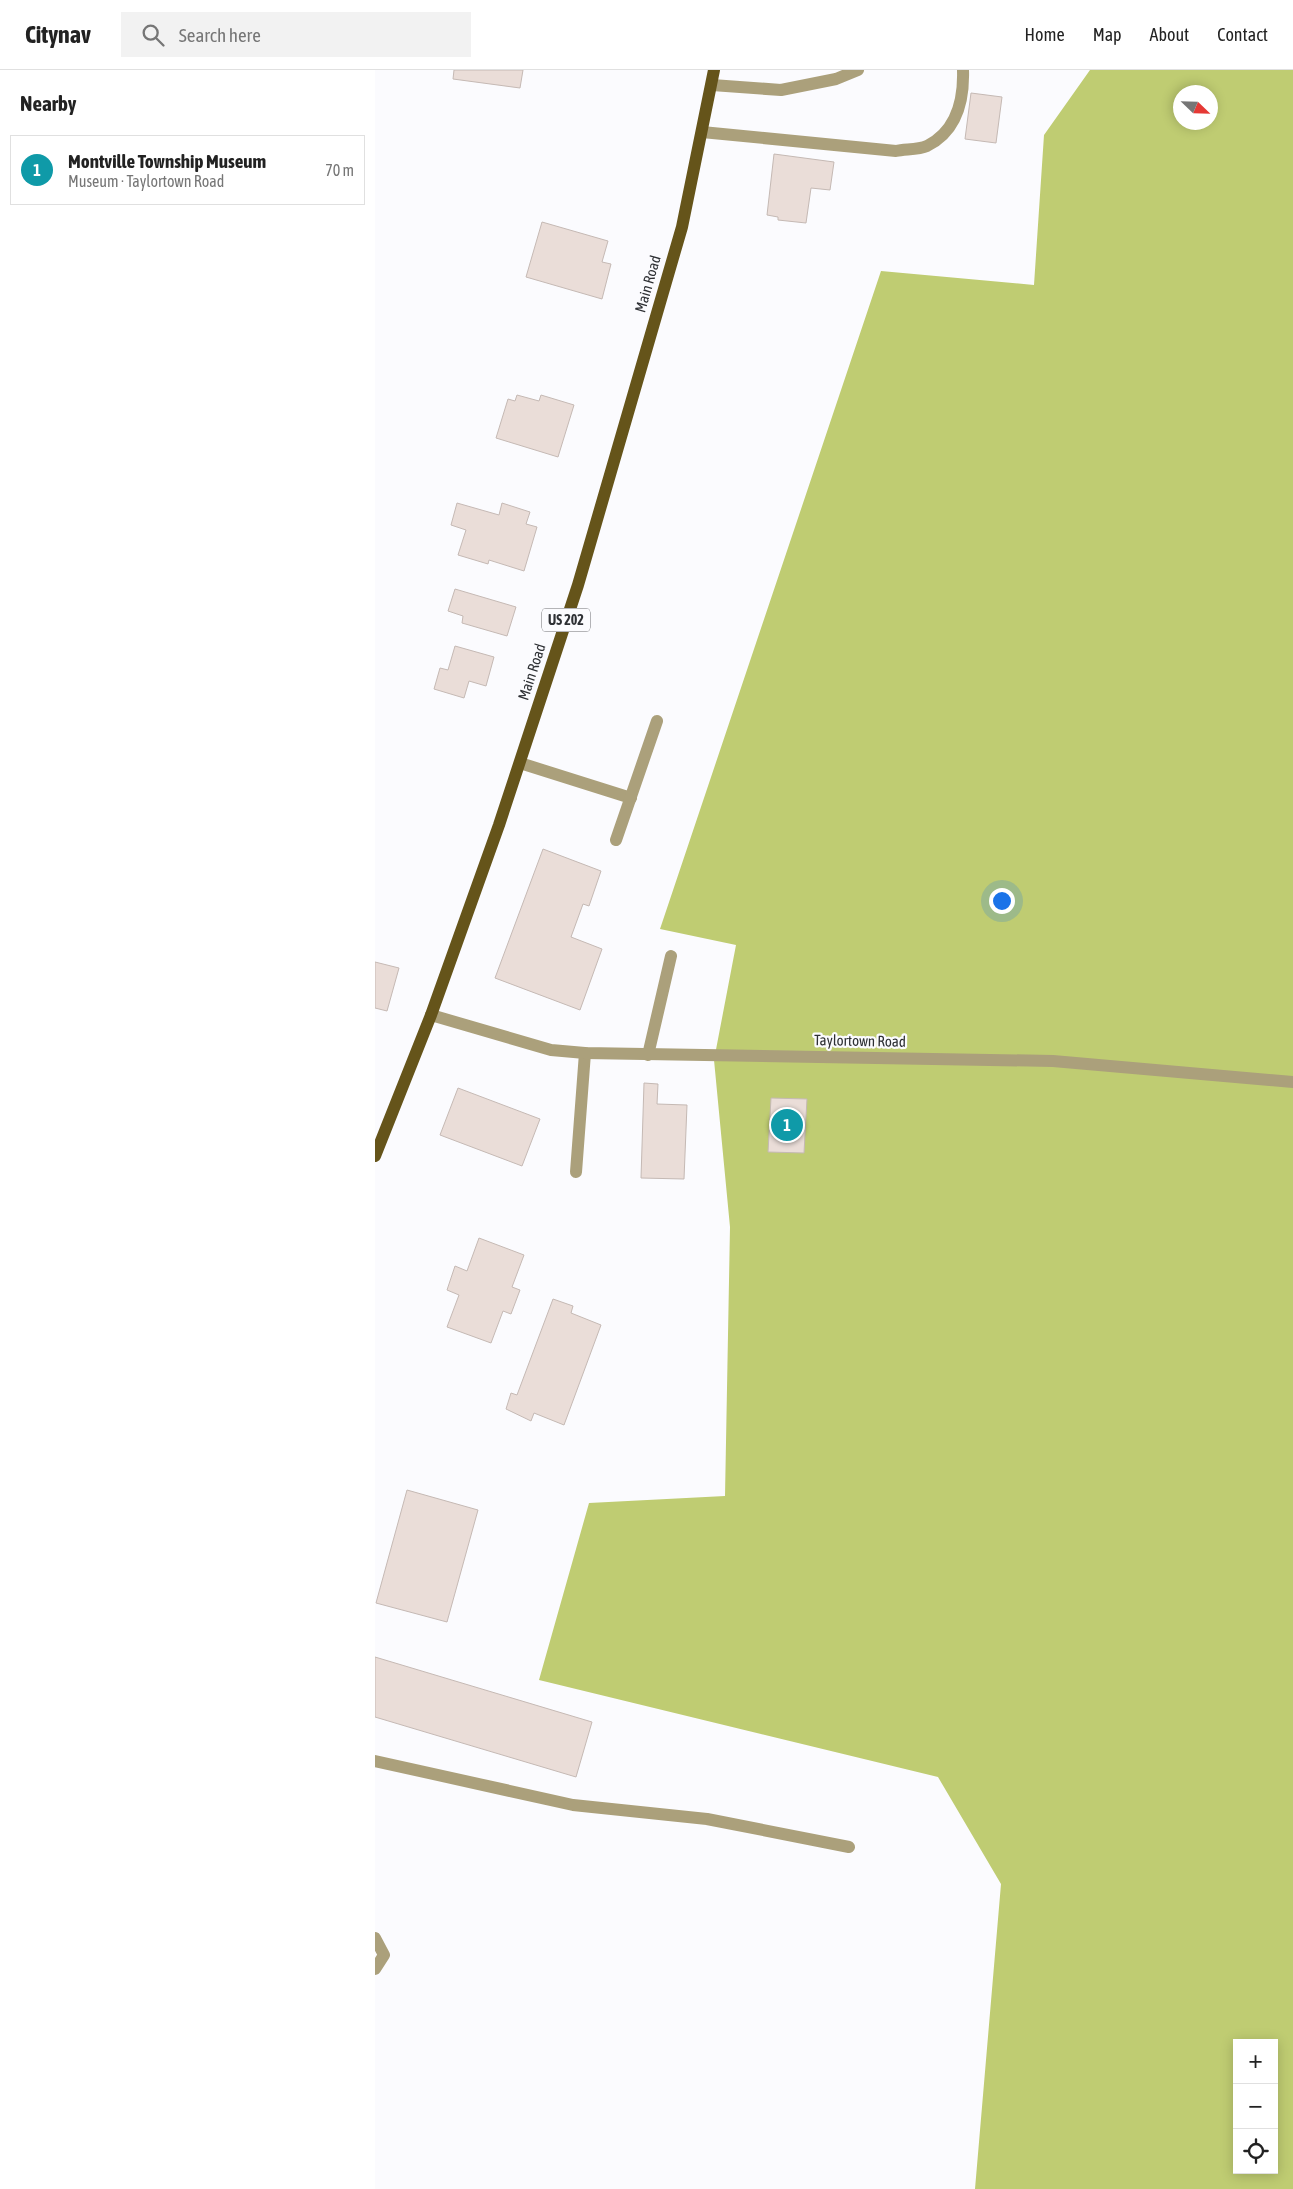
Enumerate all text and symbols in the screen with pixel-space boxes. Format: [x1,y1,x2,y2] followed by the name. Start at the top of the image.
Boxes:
[121,12,471,57] search box
[25,21,91,48] text: Citynav
[139,21,167,49] icon: search
[179,24,261,46] text: Search here
[1025,24,1065,45] text: Home
[1093,24,1122,45] text: Map
[1150,24,1189,45] text: About
[1217,24,1268,45] text: Contact
[1173,85,1218,130] north arrow
[20,91,76,115] text: Nearby
[68,150,266,172] text: Montville Township Museum
[33,161,41,179] text: 1
[325,161,354,179] text: 70 m
[68,172,224,190] text: Museum · Taylortown Road
[631,253,664,314] street label: Main Road
[542,608,590,632] road number: US 202
[514,641,549,702] street label: Main Road
[989,888,1015,914] your location
[814,1031,906,1050] street label: Taylortown Road
[771,1106,803,1144] pin: 1
[1233,2039,1278,2174] map controls
[1233,2039,1278,2084] button: +
[1233,2084,1278,2129] button: −
[1233,2129,1278,2174] button: locate

